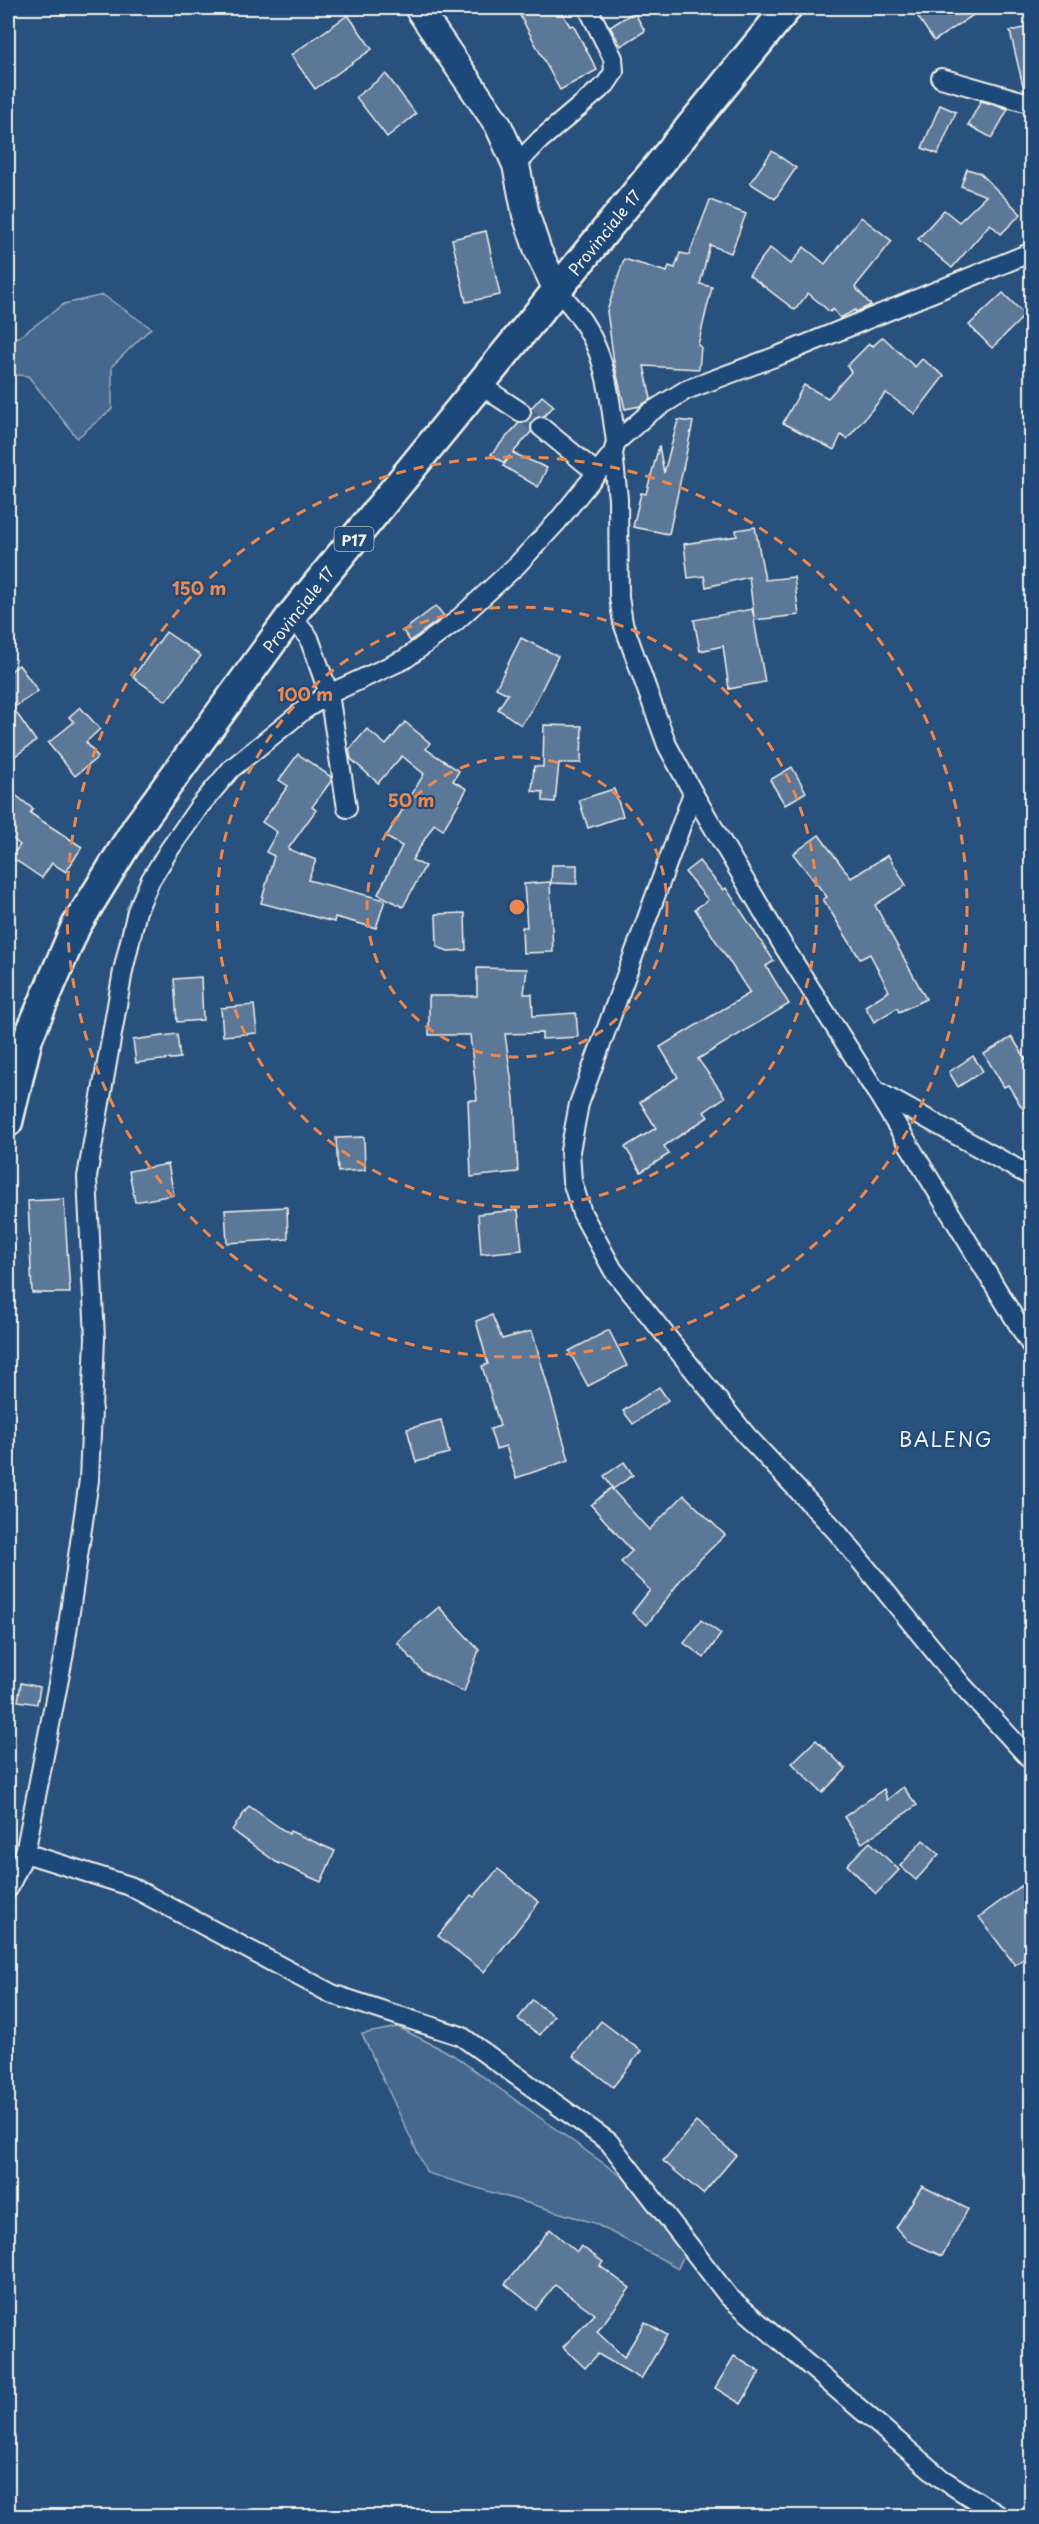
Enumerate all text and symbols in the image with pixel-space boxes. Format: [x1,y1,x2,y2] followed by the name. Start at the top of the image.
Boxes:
[562,184,646,280] street label: Provinciale 17
[334,527,374,551] road number: P17
[256,560,340,657] street label: Provinciale 17
[172,574,226,601] text: 150 m
[277,680,333,707] text: 100 m
[388,786,434,813] text: 50 m
[507,897,527,917] centre of rings
[899,1424,993,1454] district label: BALENG

